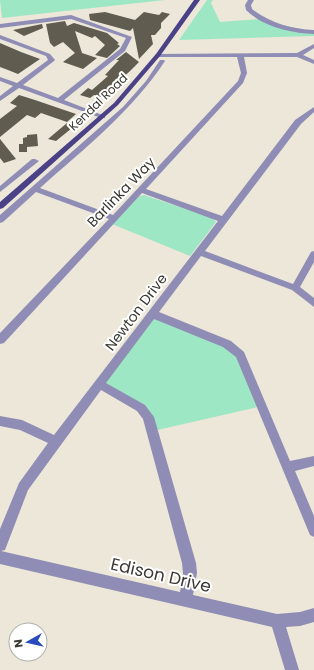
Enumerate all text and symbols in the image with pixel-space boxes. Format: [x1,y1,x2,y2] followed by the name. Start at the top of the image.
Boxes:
[65,70,131,134] street label: Kendal Road
[82,152,160,232] street label: Barlinka Way
[100,269,172,355] street label: Newton Drive
[109,552,213,598] street label: Edison Drive
[8,622,48,662] north arrow
[10,638,27,649] text: N

